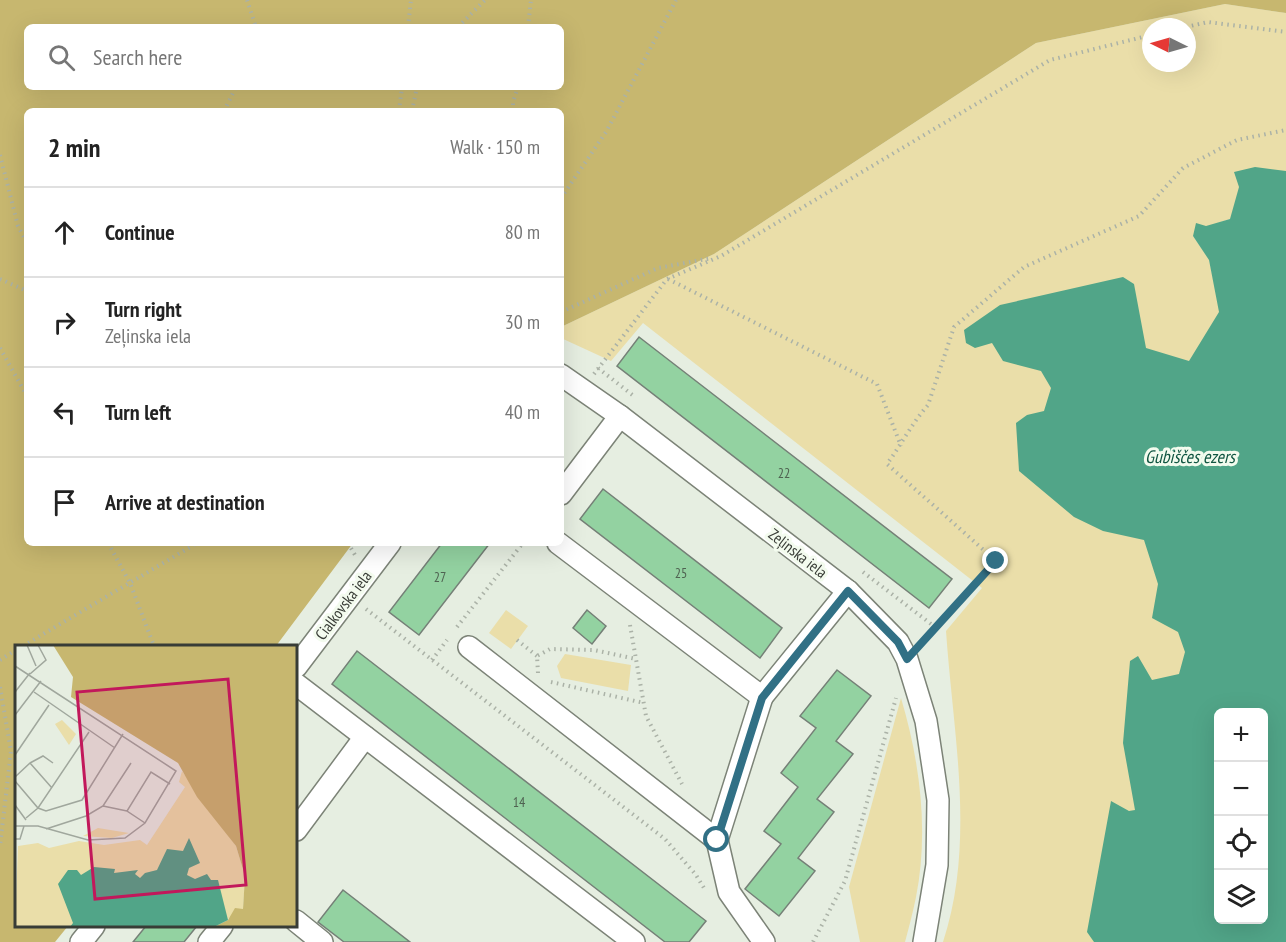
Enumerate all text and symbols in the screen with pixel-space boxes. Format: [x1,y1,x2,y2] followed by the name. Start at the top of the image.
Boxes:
[1142,18,1196,72] north arrow
[24,24,564,90] search box
[45,41,78,74] icon: search
[93,43,182,71] text: Search here
[48,131,101,164] text: 2 min
[450,134,540,160] text: Walk · 150 m
[48,216,81,249] icon: ahead
[105,218,175,246] text: Continue
[505,219,540,245] text: 80 m
[105,295,182,323] text: Turn right
[48,306,81,339] icon: right
[505,309,540,335] text: 30 m
[105,323,191,349] text: Zeļinska iela
[48,396,81,429] icon: left
[105,398,171,426] text: Turn left
[505,399,540,425] text: 40 m
[1145,445,1237,468] water label: Gubiščes ezers
[778,464,790,482] house number: 22
[48,486,81,519] icon: arrive
[105,488,265,516] text: Arrive at destination
[765,524,831,582] street label: Zeļinska iela
[982,547,1008,573] route end
[675,564,687,582] house number: 25
[310,566,376,644] street label: Cialkovska iela
[434,568,446,586] house number: 27
[15,645,297,927] inset map
[1214,708,1268,924] map controls
[1214,708,1268,762] button: +
[1214,762,1268,816] button: −
[513,793,526,811] house number: 14
[1214,816,1268,870] button: locate
[703,826,729,852] route start
[1214,870,1268,924] button: layers

